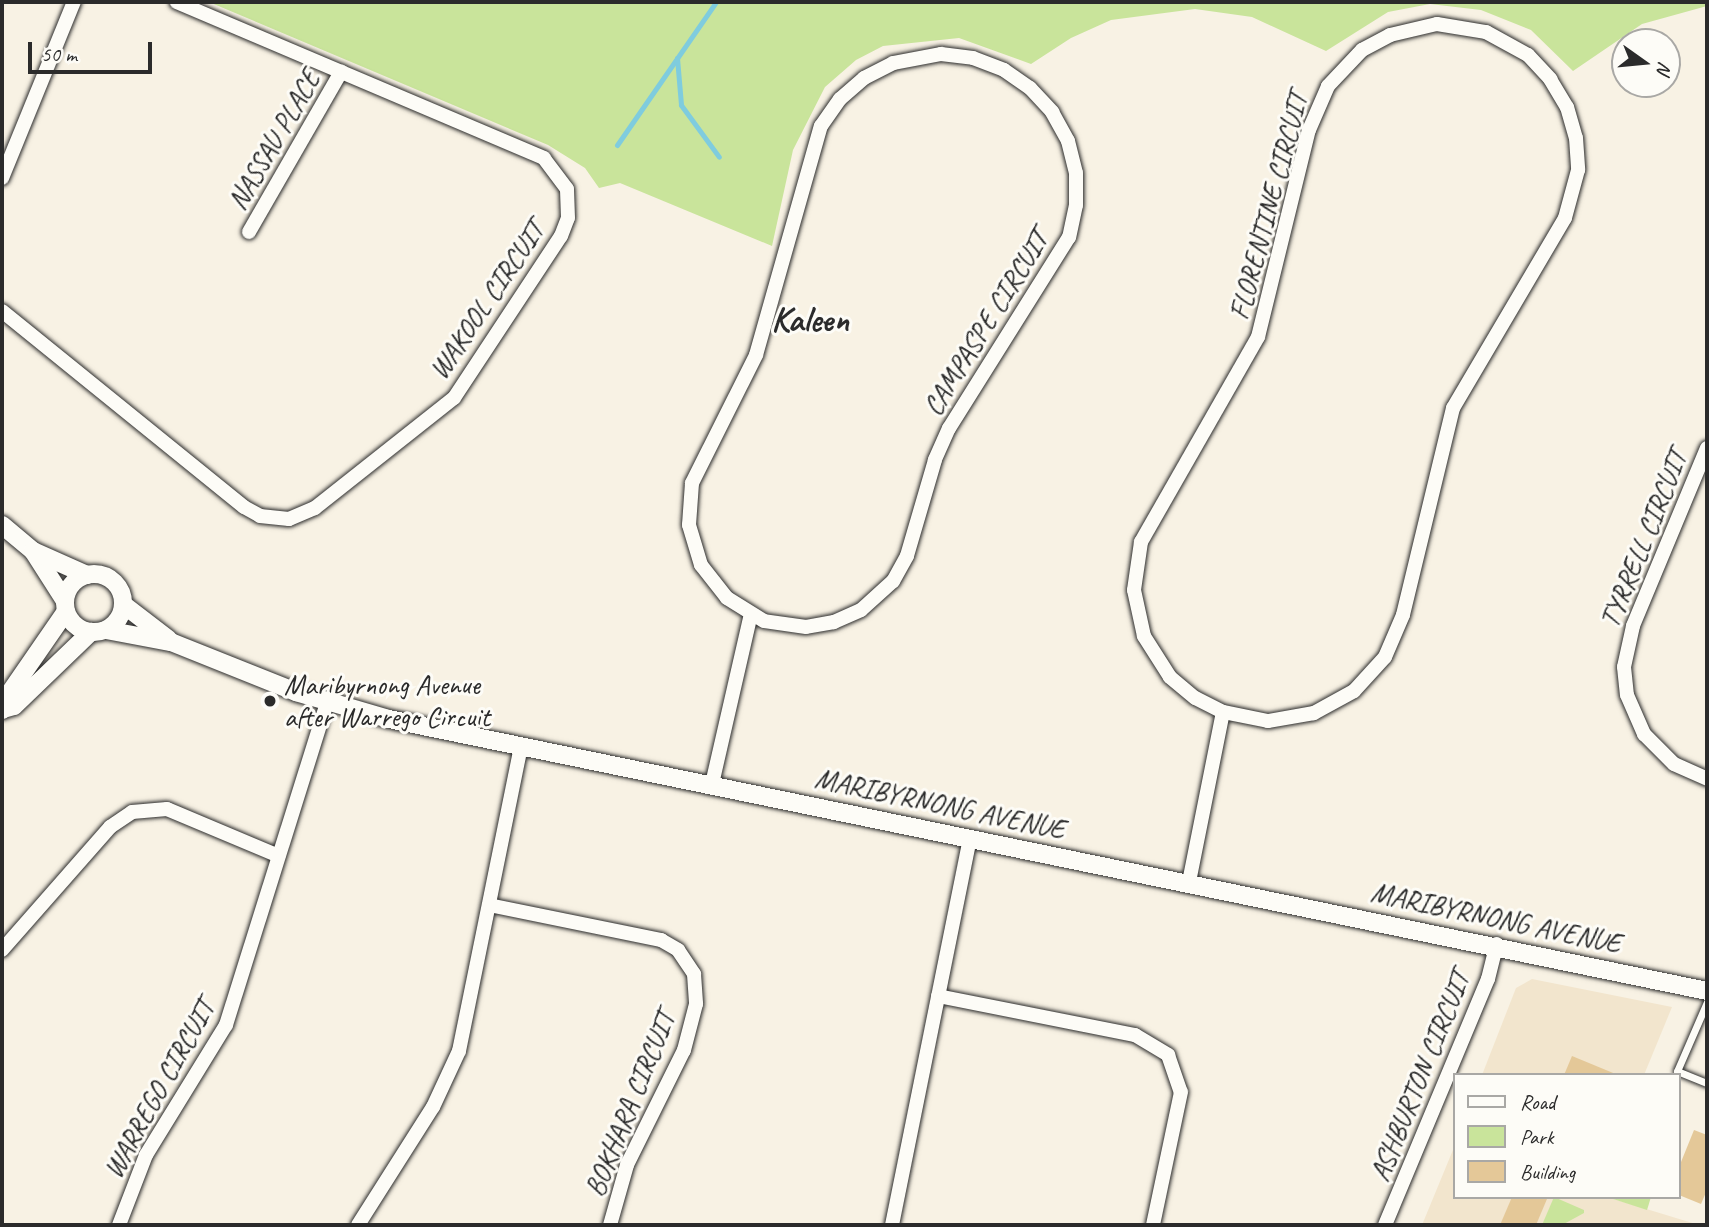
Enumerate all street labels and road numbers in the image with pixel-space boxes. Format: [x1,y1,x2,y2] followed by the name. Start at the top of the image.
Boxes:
[221,64,327,216] street label: NASSAU PLACE
[1223,89,1315,323] street label: FLORENTINE CIRCUIT
[422,215,552,385] street label: WAKOOL CIRCUIT
[916,225,1056,421] street label: CAMPASPE CIRCUIT
[1593,445,1695,633] street label: TYRRELL CIRCUIT
[813,761,1067,847] street label: MARIBYRNONG AVENUE
[1369,875,1623,961] street label: MARIBYRNONG AVENUE
[1363,966,1477,1186] street label: ASHBURTON CIRCUIT
[96,994,222,1184] street label: WARREGO CIRCUIT
[578,1006,682,1202] street label: BOKHARA CIRCUIT

